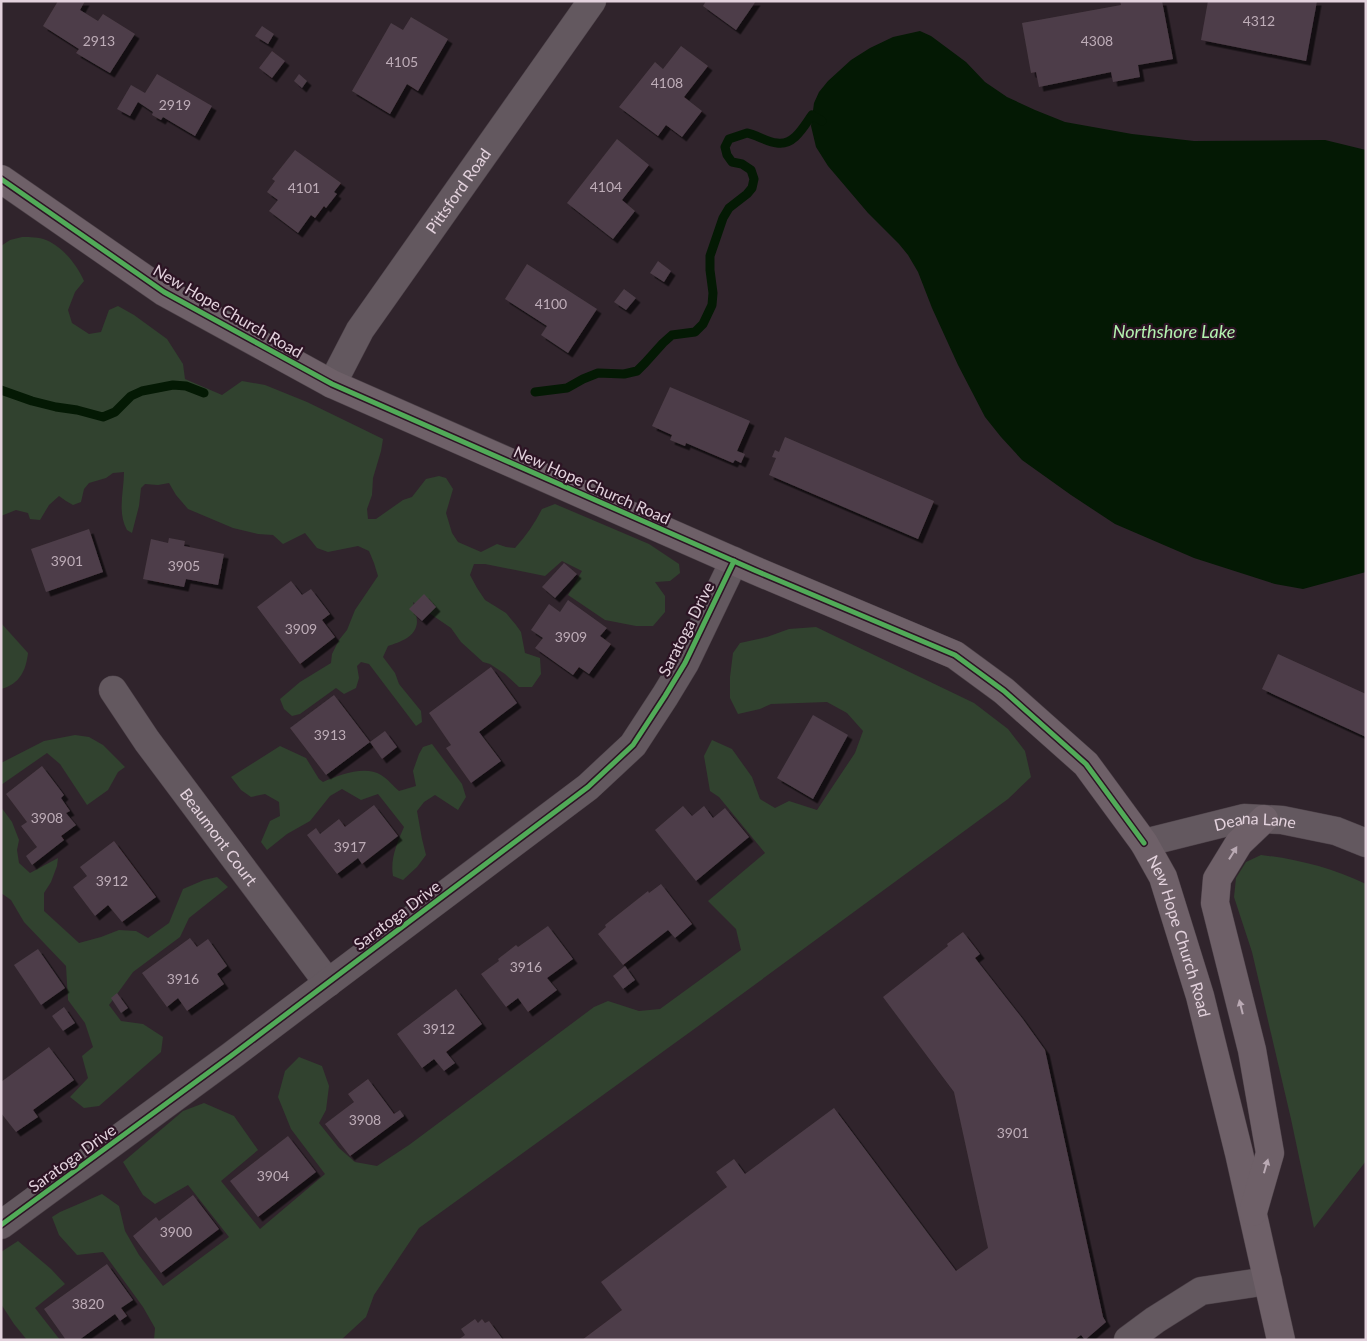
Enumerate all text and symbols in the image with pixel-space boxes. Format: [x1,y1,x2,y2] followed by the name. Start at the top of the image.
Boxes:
[1243,12,1275,29] house number: 4312
[83,32,115,49] house number: 2913
[1081,32,1113,49] house number: 4308
[386,53,418,70] house number: 4105
[651,74,683,91] house number: 4108
[159,96,191,113] house number: 2919
[421,144,494,237] street label: Pittsford Road
[590,178,622,195] house number: 4104
[288,179,320,196] house number: 4101
[150,260,306,361] street label: New Hope Church Road
[535,295,567,312] house number: 4100
[1113,320,1235,342] water label: Northshore Lake
[511,441,673,528] street label: New Hope Church Road
[51,552,83,569] house number: 3901
[168,557,200,574] house number: 3905
[654,578,717,679] street label: Saratoga Drive
[285,620,317,637] house number: 3909
[555,628,587,645] house number: 3909
[314,726,346,743] house number: 3913
[177,784,262,889] street label: Beaumont Court
[1212,808,1298,834] street label: Deana Lane
[31,809,63,826] house number: 3908
[334,838,366,855] house number: 3917
[1229,846,1238,859] one-way arrow
[1144,852,1215,1019] street label: New Hope Church Road
[96,872,128,889] house number: 3912
[350,876,444,953] street label: Saratoga Drive
[510,958,542,975] house number: 3916
[167,970,199,987] house number: 3916
[1237,1000,1245,1015] one-way arrow
[423,1020,455,1037] house number: 3912
[349,1111,381,1128] house number: 3908
[24,1120,119,1196] street label: Saratoga Drive
[997,1124,1029,1141] house number: 3901
[1263,1159,1271,1174] one-way arrow
[257,1167,289,1184] house number: 3904
[160,1223,192,1240] house number: 3900
[72,1295,104,1312] house number: 3820

